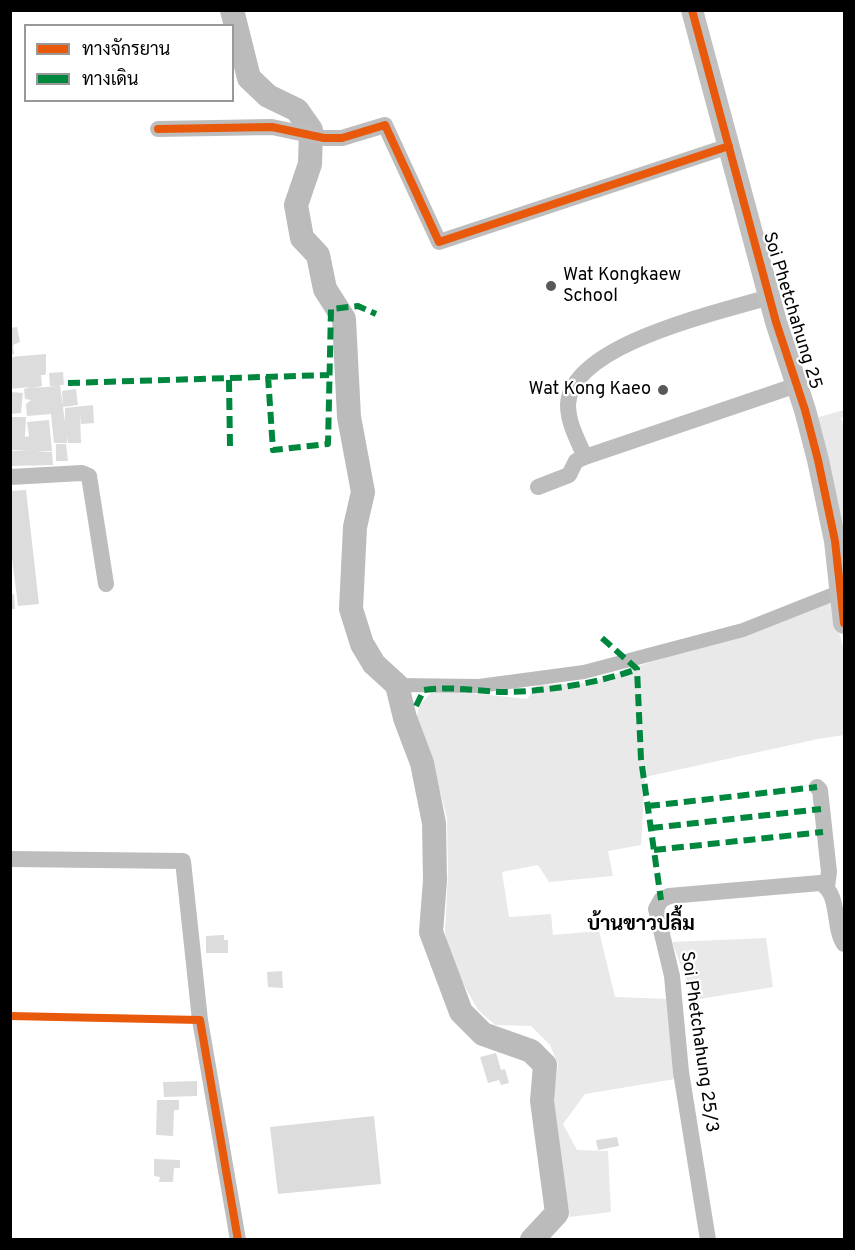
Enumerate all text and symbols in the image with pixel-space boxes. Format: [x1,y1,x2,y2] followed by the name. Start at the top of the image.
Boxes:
[24,24,234,102] legend
[82,39,170,62] text: ทางจักรยาน
[82,69,138,92] text: ทางเดิน
[757,230,825,392] street label: Soi Phetchahung 25
[563,265,681,308] place label: Wat Kongkaew School
[544,279,558,293] marker: Wat Kongkaew School
[529,379,651,401] place label: Wat Kong Kaeo
[656,383,670,397] marker: Wat Kong Kaeo
[587,914,695,938] district label: บ้านขาวปลื้ม
[675,950,721,1134] street label: Soi Phetchahung 25/3

